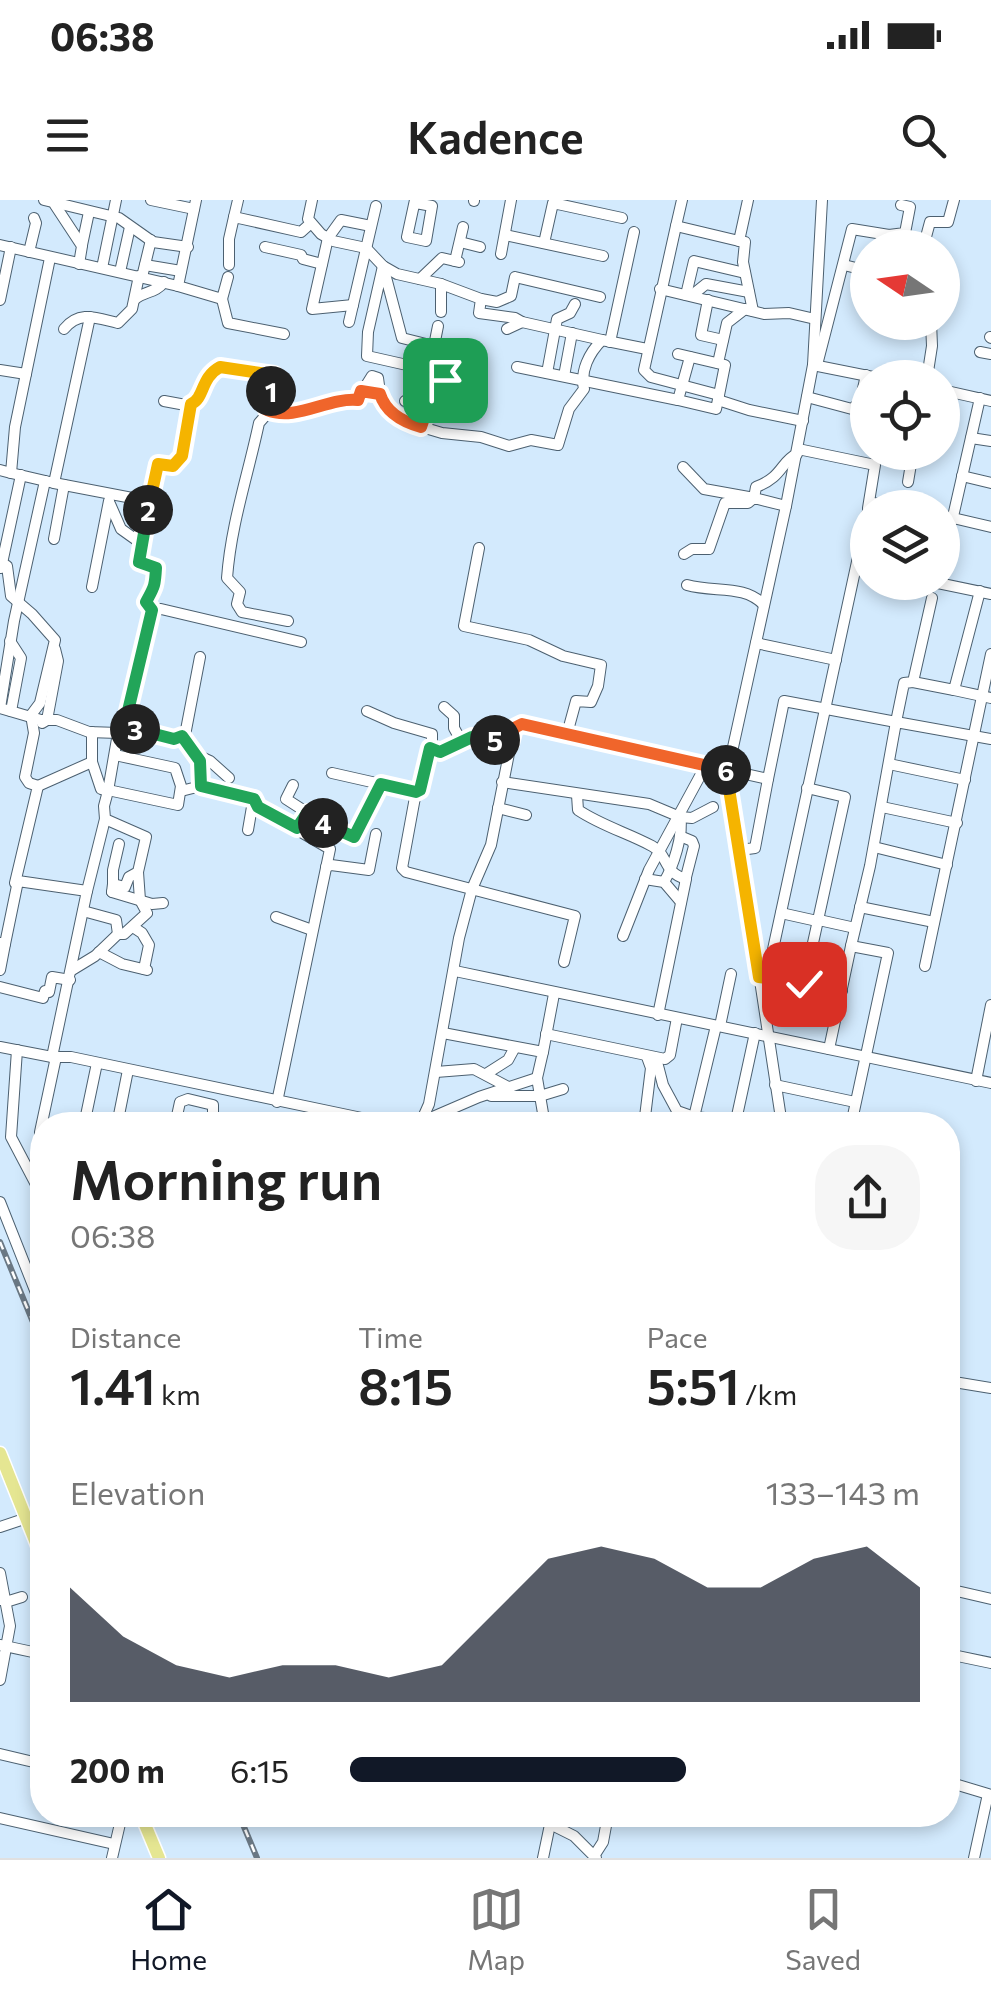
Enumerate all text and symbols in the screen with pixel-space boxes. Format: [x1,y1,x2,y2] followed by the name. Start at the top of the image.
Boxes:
[50,12,154,59] text: 06:38
[40,108,95,163] icon: menu
[407,108,584,163] text: Kadence
[896,108,951,163] icon: search
[850,230,960,340] north arrow
[850,230,960,600] map controls
[403,338,488,423] pin
[418,353,473,408] icon: arrive
[850,360,960,470] button: locate
[246,366,296,416] pin: 1
[265,374,277,408] text: 1
[123,485,173,535] pin: 2
[850,490,960,600] button: layers
[140,493,156,527] text: 2
[110,704,160,754] pin: 3
[127,712,143,746] text: 3
[470,715,520,765] pin: 5
[487,723,503,757] text: 5
[701,745,751,795] pin: 6
[717,753,735,787] text: 6
[298,798,348,848] pin: 4
[314,806,332,840] text: 4
[762,942,847,1027] pin
[777,957,832,1012] icon: check
[70,1144,382,1211] text: Morning run
[815,1145,920,1250] button: share
[70,1215,156,1255] text: 06:38
[70,1320,181,1354] text: Distance
[358,1320,423,1354] text: Time
[647,1320,708,1354] text: Pace
[70,1354,156,1415] text: 1.41
[358,1354,453,1415] text: 8:15
[647,1354,740,1415] text: 5:51
[156,1377,201,1411] text: km
[740,1377,797,1411] text: /km
[70,1472,205,1512] text: Elevation
[766,1472,920,1512] text: 133–143 m
[70,1750,165,1790] text: 200 m
[230,1750,289,1790] text: 6:15
[130,1882,207,1976] tab: Home
[467,1882,525,1976] tab: Map
[785,1882,861,1976] tab: Saved

